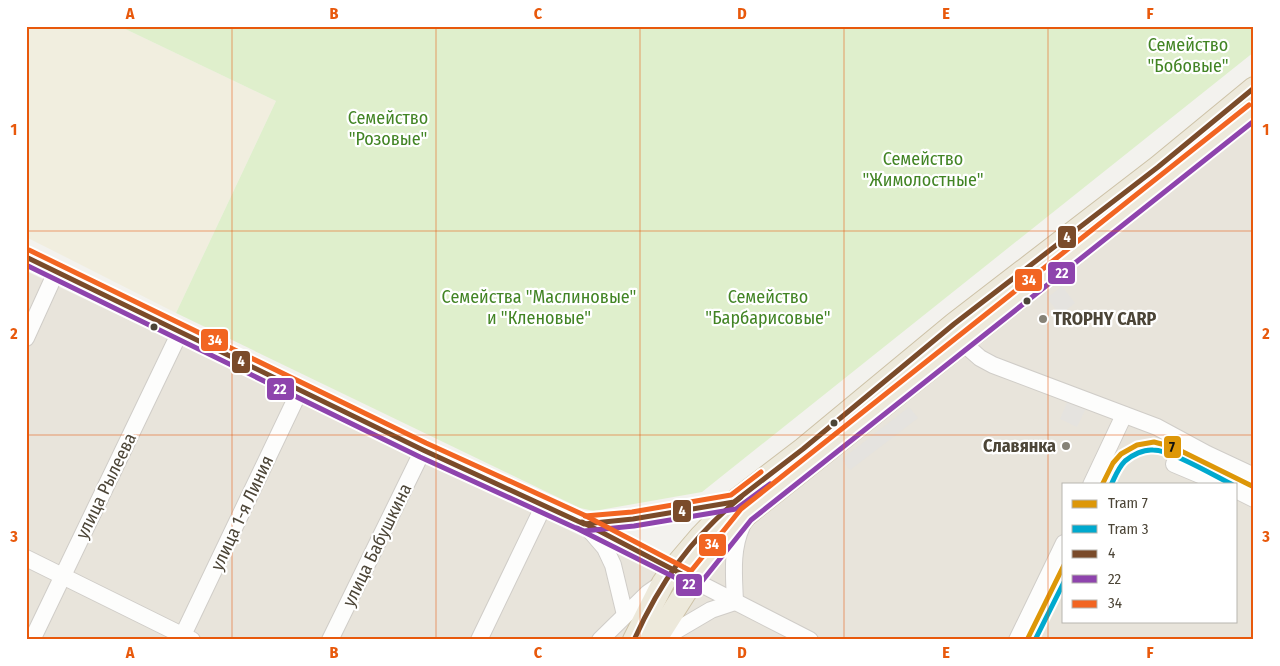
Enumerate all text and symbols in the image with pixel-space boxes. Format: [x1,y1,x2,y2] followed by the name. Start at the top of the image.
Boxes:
[125,4,135,23] text: A
[330,4,339,23] text: B
[534,4,543,23] text: C
[737,4,747,23] text: D
[942,4,950,23] text: E
[1146,4,1154,23] text: F
[1147,34,1229,77] park label: Семейство "Бобовые"
[348,107,428,150] park label: Семейство "Розовые"
[11,120,17,139] text: 1
[1263,120,1269,139] text: 1
[863,148,983,191] park label: Семейство "Жимолостные"
[1057,225,1077,249] line badge: 4
[1063,229,1071,246] text: 4
[1047,261,1076,285] line badge: 22
[1055,265,1069,282] text: 22
[1014,268,1043,292] line badge: 34
[1021,272,1036,289] text: 34
[442,286,636,329] park label: Семейства "Маслиновые" и "Кленовые"
[705,286,831,329] park label: Семейство "Барбарисовые"
[1022,296,1032,306] unlabelled marker
[1053,308,1156,330] place label: TROPHY CARP
[1037,313,1049,325] marker: TROPHY CARP
[149,322,159,332] unlabelled marker
[9,324,18,343] text: 2
[1261,324,1270,343] text: 2
[200,328,229,352] line badge: 34
[207,332,222,349] text: 34
[231,350,251,374] line badge: 4
[237,353,245,370] text: 4
[266,377,295,401] line badge: 22
[273,381,287,398] text: 22
[829,418,839,428] unlabelled marker
[71,429,141,543] street label: улица Рылеева
[983,435,1056,457] place label: Славянка
[1163,435,1182,459] line badge: 7
[1169,439,1175,456] text: 7
[1060,440,1072,452] marker: Славянка
[206,452,278,574] street label: улица 1-я Линия
[338,480,416,610] street label: улица Бабушкина
[1062,483,1238,624] legend
[1108,494,1148,512] text: Tram 7
[672,499,692,523] line badge: 4
[678,503,686,520] text: 4
[1108,520,1149,538] text: Tram 3
[9,527,18,546] text: 3
[1261,527,1270,546] text: 3
[698,533,727,557] line badge: 34
[704,536,719,553] text: 34
[1108,544,1115,562] text: 4
[1108,570,1122,588] text: 22
[675,573,703,597] line badge: 22
[682,576,696,593] text: 22
[1108,594,1122,612] text: 34
[125,643,135,662] text: A
[330,643,339,662] text: B
[534,643,543,662] text: C
[737,643,747,662] text: D
[942,643,950,662] text: E
[1146,643,1154,662] text: F

